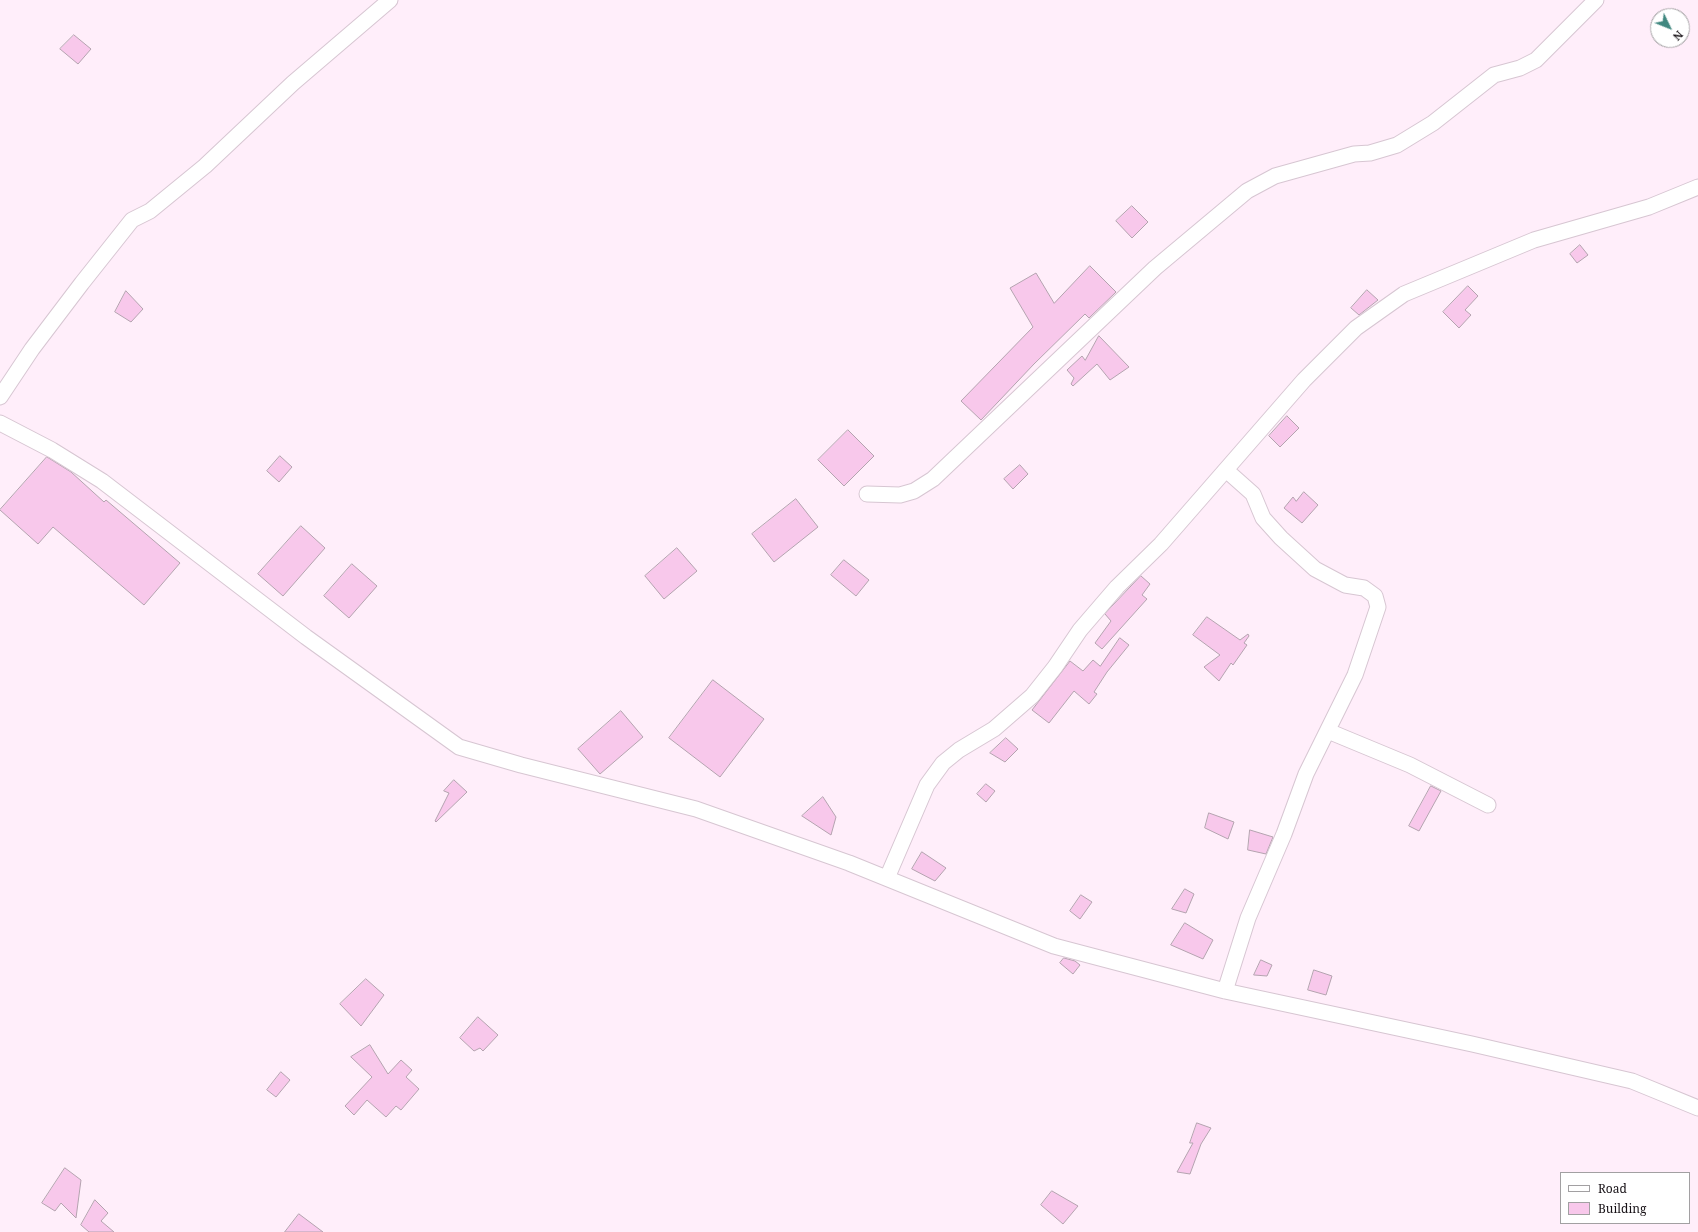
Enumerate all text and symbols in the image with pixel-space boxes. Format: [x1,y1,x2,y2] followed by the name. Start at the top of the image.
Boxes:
[1650,8,1690,48] north arrow
[1670,28,1687,44] text: N
[1560,1172,1690,1224] legend
[1598,1180,1627,1197] text: Road
[1598,1200,1646,1217] text: Building

